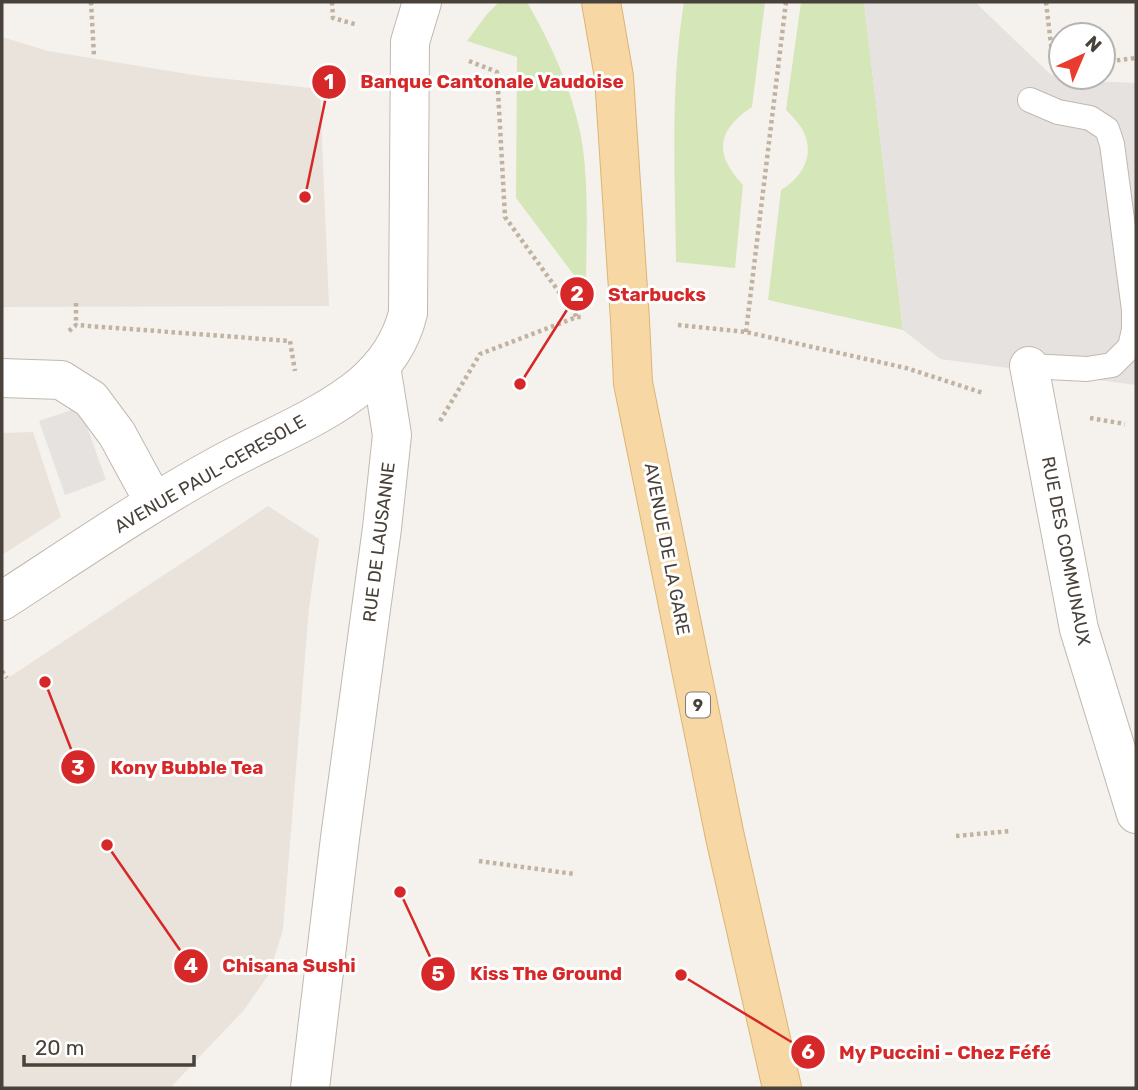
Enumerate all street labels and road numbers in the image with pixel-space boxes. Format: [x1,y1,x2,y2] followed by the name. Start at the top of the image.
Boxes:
[110,410,310,538] street label: AVENUE PAUL-CERESOLE
[1037,454,1095,648] street label: RUE DES COMMUNAUX
[358,461,400,623] street label: RUE DE LAUSANNE
[640,461,694,637] street label: AVENUE DE LA GARE
[686,692,710,718] road number: 9

